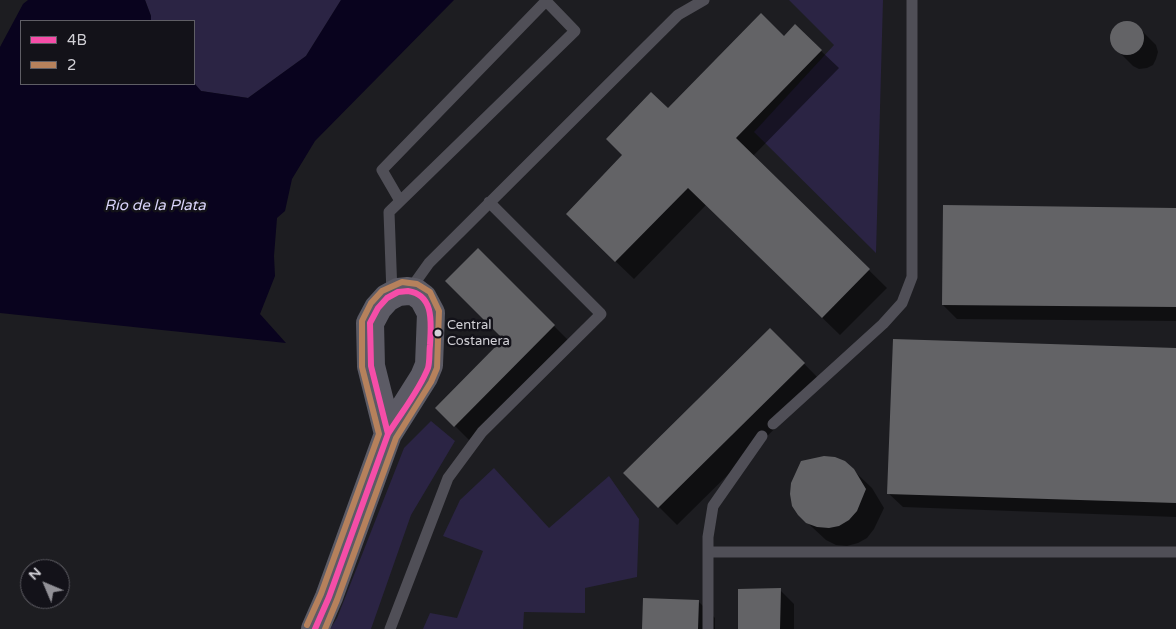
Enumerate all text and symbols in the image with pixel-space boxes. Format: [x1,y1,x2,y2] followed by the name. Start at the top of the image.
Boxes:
[20,20,195,85] legend
[67,31,87,49] text: 4B
[67,56,76,74] text: 2
[104,197,206,215] water label: Río de la Plata
[447,318,510,349] place label: Central Costanera
[433,328,443,338] marker: Central Costanera
[20,559,70,609] north arrow
[25,564,45,584] text: N

